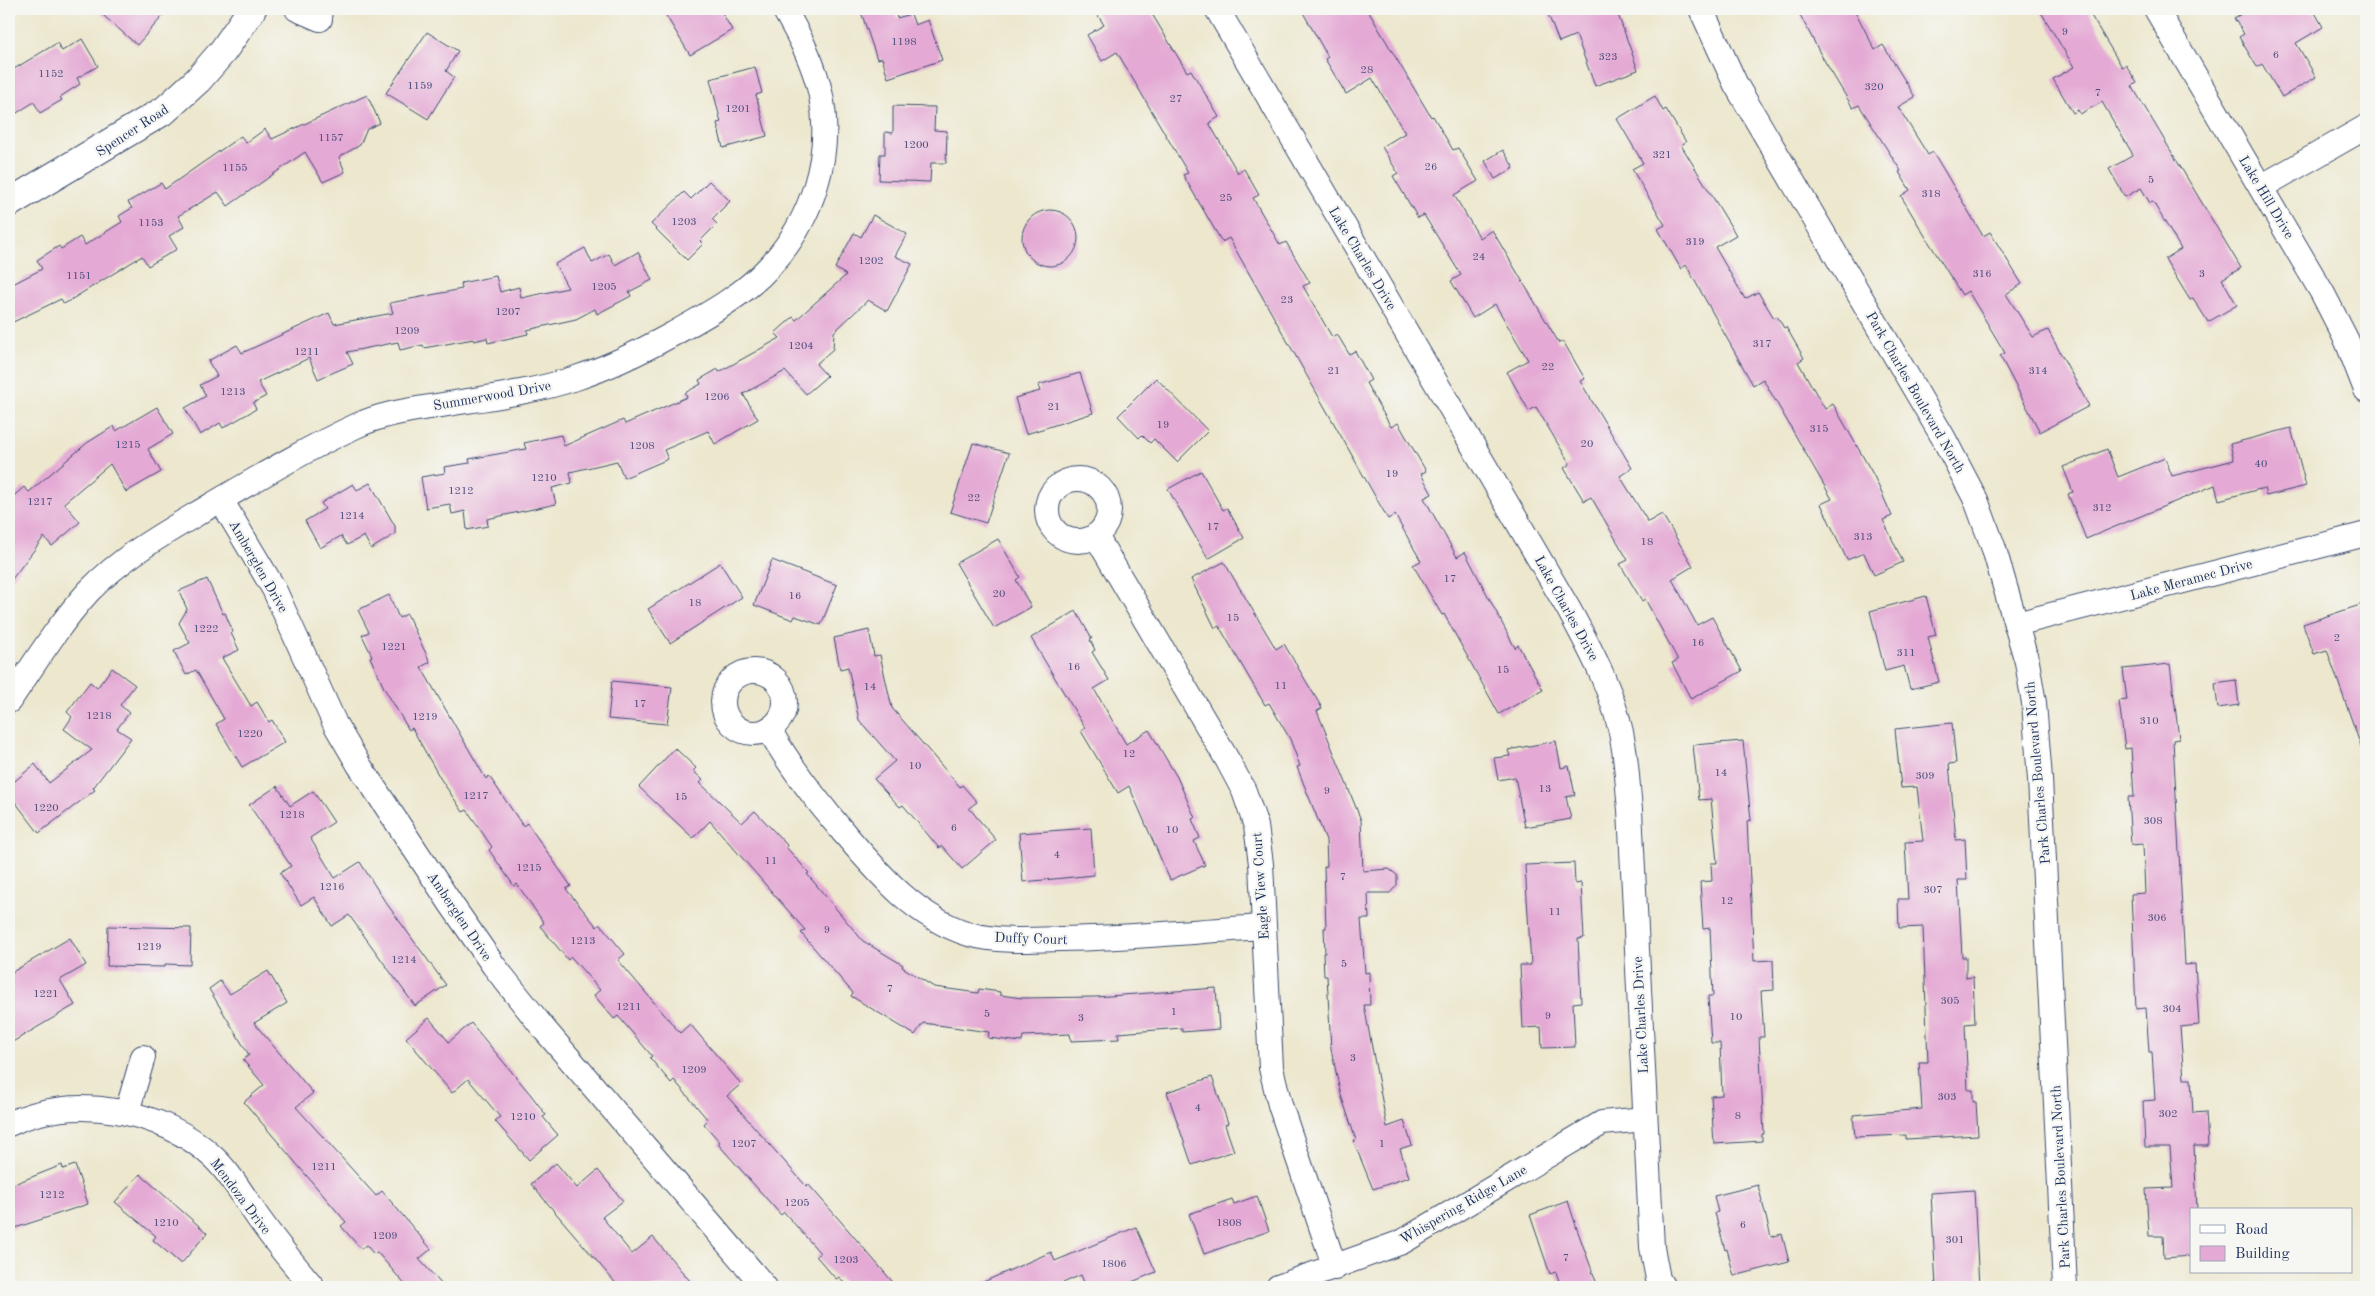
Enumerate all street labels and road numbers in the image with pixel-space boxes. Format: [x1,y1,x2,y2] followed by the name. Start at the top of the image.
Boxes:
[94,102,171,159] street label: Spencer Road
[2236,154,2296,241] street label: Lake Hill Drive
[1326,205,1398,312] street label: Lake Charles Drive
[1863,309,1967,476] street label: Park Charles Boulevard North
[432,379,552,413] street label: Summerwood Drive
[226,518,290,615] street label: Amberglen Drive
[1532,554,1601,663] street label: Lake Charles Drive
[2129,557,2254,603] street label: Lake Meramec Drive
[2023,680,2053,865] street label: Park Charles Boulevard North
[1250,832,1272,940] street label: Eagle View Court
[424,870,494,964] street label: Amberglen Drive
[994,931,1068,947] street label: Duffy Court
[1631,956,1651,1074] street label: Lake Charles Drive
[2049,1084,2073,1269] street label: Park Charles Boulevard North
[207,1156,273,1237] street label: Mendoza Drive
[1398,1163,1529,1247] street label: Whispering Ridge Lane

